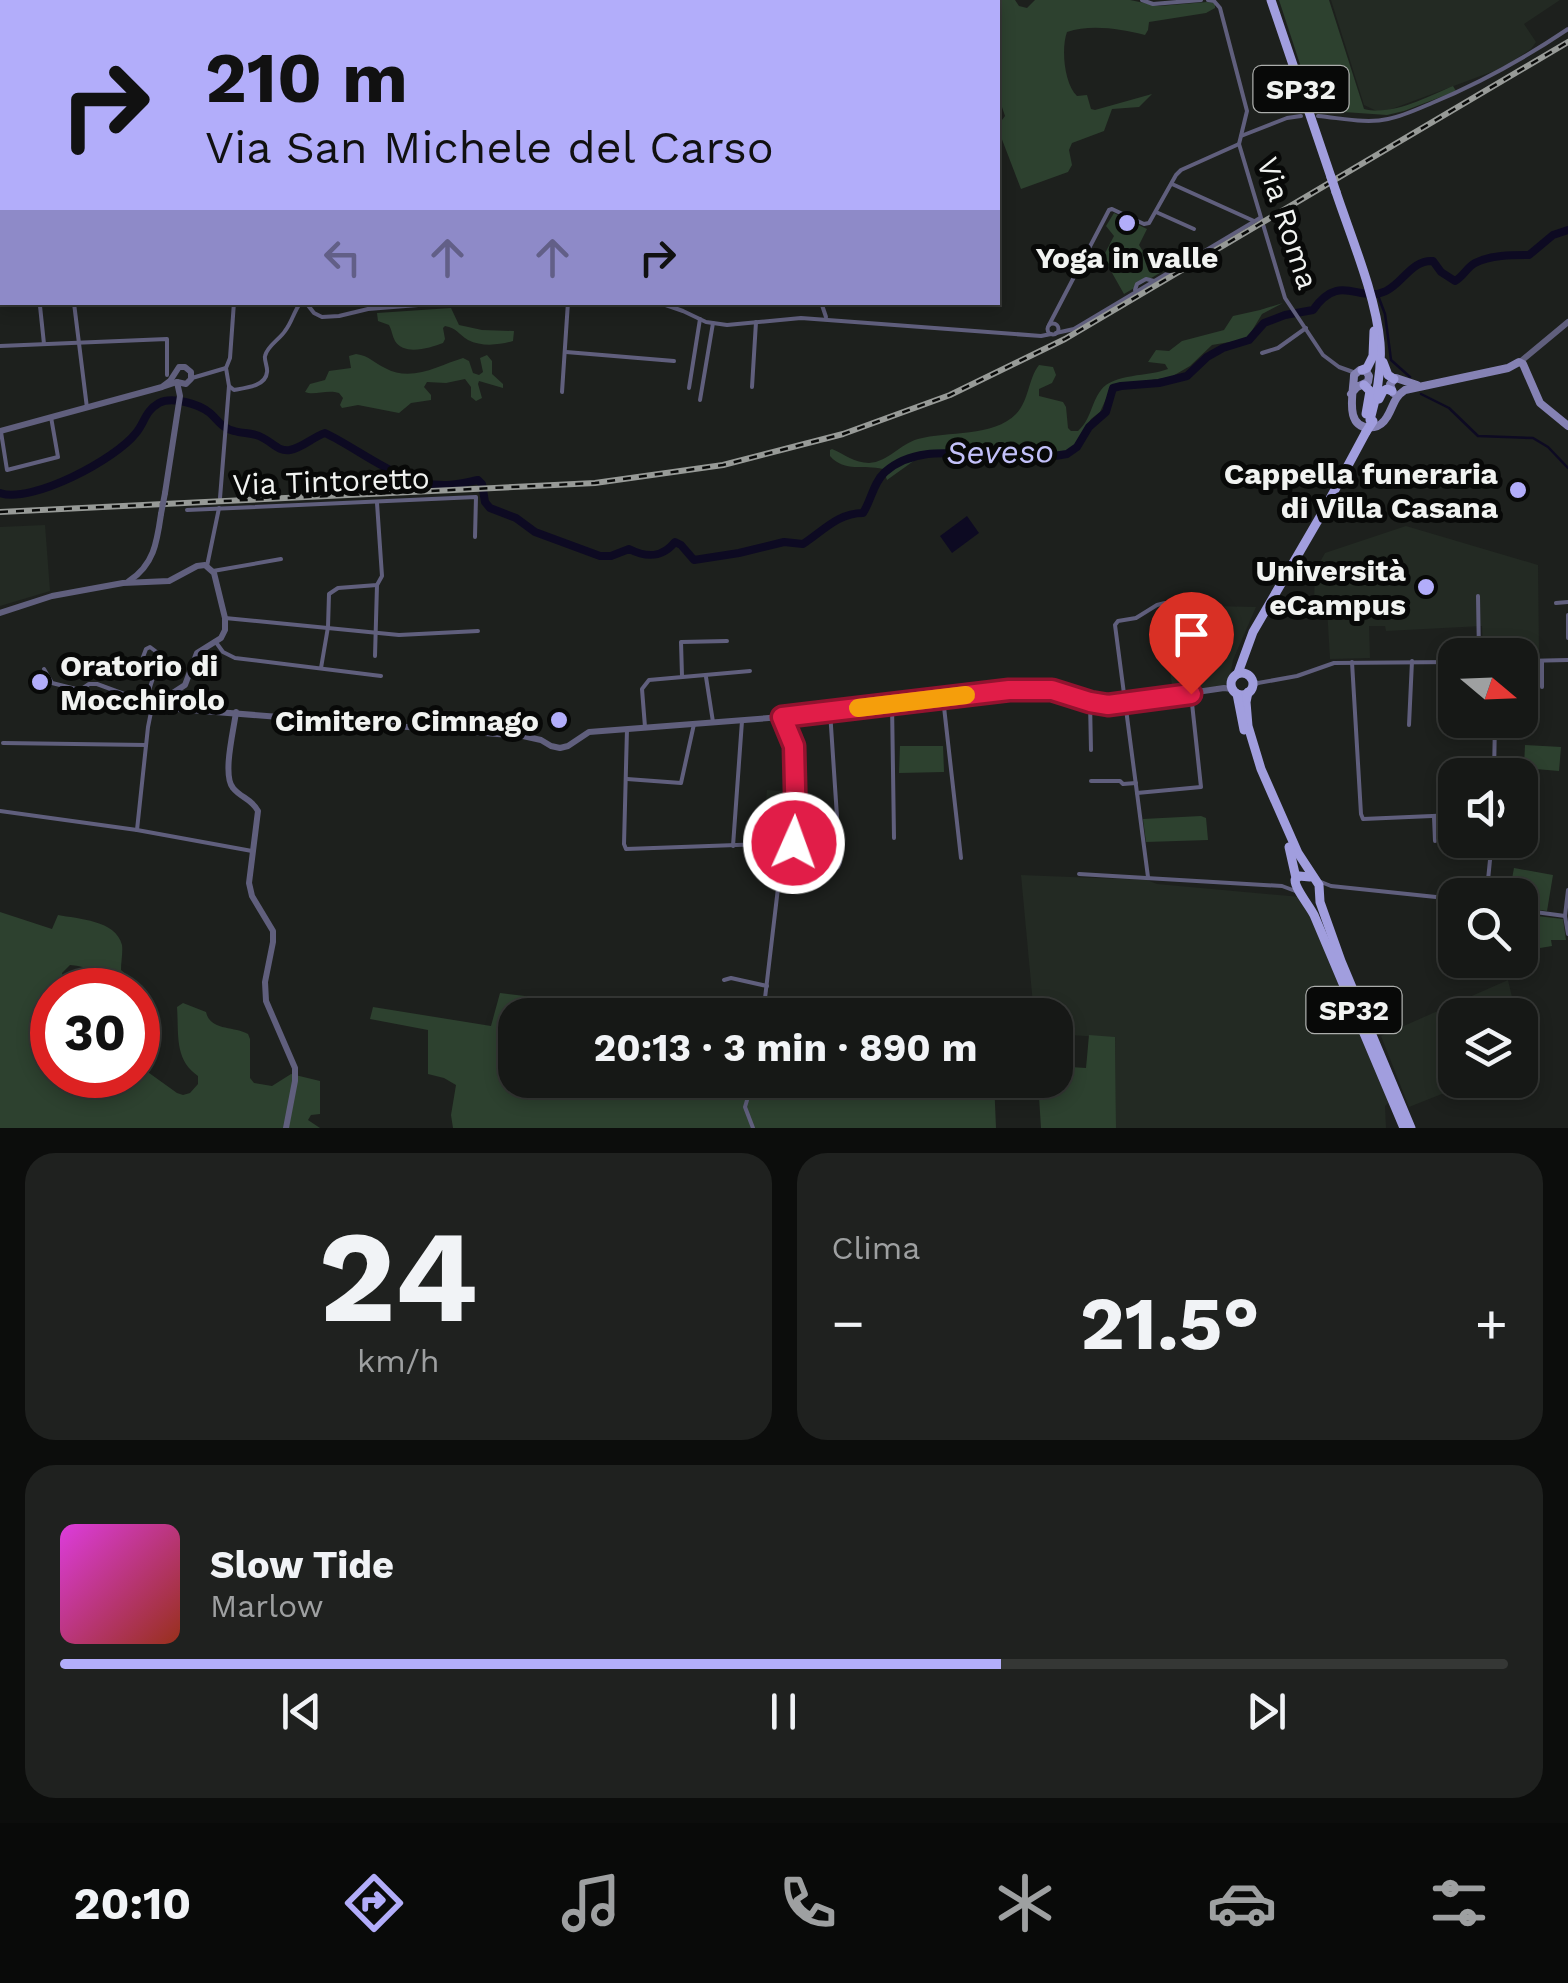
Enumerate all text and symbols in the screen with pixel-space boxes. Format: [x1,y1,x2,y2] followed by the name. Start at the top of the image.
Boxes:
[205,37,408,119] text: 210 m
[40,40,170,170] icon: right
[1254,66,1348,112] road number: SP32
[205,121,774,174] text: Via San Michele del Carso
[1250,152,1326,294] street label: Via Roma
[1116,212,1138,234] marker: Yoga in valle
[315,230,370,285] icon: left
[420,230,475,285] icon: ahead
[525,230,580,285] icon: ahead
[630,230,685,285] icon: right
[1036,240,1218,275] place label: Yoga in valle
[946,432,1054,472] water label: Seveso
[1224,456,1499,525] place label: Cappella funeraria di Villa Casana
[232,460,430,502] street label: Via Tintoretto
[1507,479,1529,501] marker: Cappella funeraria di Villa Casana
[1255,553,1407,622] place label: Università eCampus
[1415,576,1437,598] marker: Università eCampus
[1149,592,1234,695] pin
[1164,607,1219,662] icon: arrive
[1438,638,1538,738] north arrow
[1438,638,1538,1098] map controls
[60,648,225,717] place label: Oratorio di Mocchirolo
[29,671,51,693] marker: Oratorio di Mocchirolo
[275,703,539,738] place label: Cimitero Cimnago
[548,709,570,731] marker: Cimitero Cimnago
[1438,758,1538,858] button: sound
[742,791,846,895] position arrow
[1438,878,1538,978] button: search
[30,968,160,1098] speed limit sign: 30
[1306,987,1402,1033] road number: SP32
[1438,998,1538,1098] button: layers
[594,1026,977,1070] text: 20:13 · 3 min · 890 m
[318,1200,478,1353] text: 24
[832,1229,920,1267] text: Clima
[1080,1279,1260,1367] text: 21.5°
[832,1291,865,1355] text: −
[1475,1291,1508,1355] text: +
[357,1342,439,1380] text: km/h
[210,1543,394,1587] text: Slow Tide
[210,1587,324,1625] text: Marlow
[274,1684,329,1739] icon: previous
[756,1684,811,1739] icon: pause
[1239,1684,1294,1739] icon: next
[339,1868,409,1938] icon: directions
[556,1868,626,1938] icon: music
[773,1868,843,1938] icon: phone
[990,1868,1060,1938] icon: climate
[1207,1868,1277,1938] icon: car
[1424,1868,1494,1938] icon: filters
[74,1877,191,1930] text: 20:10

